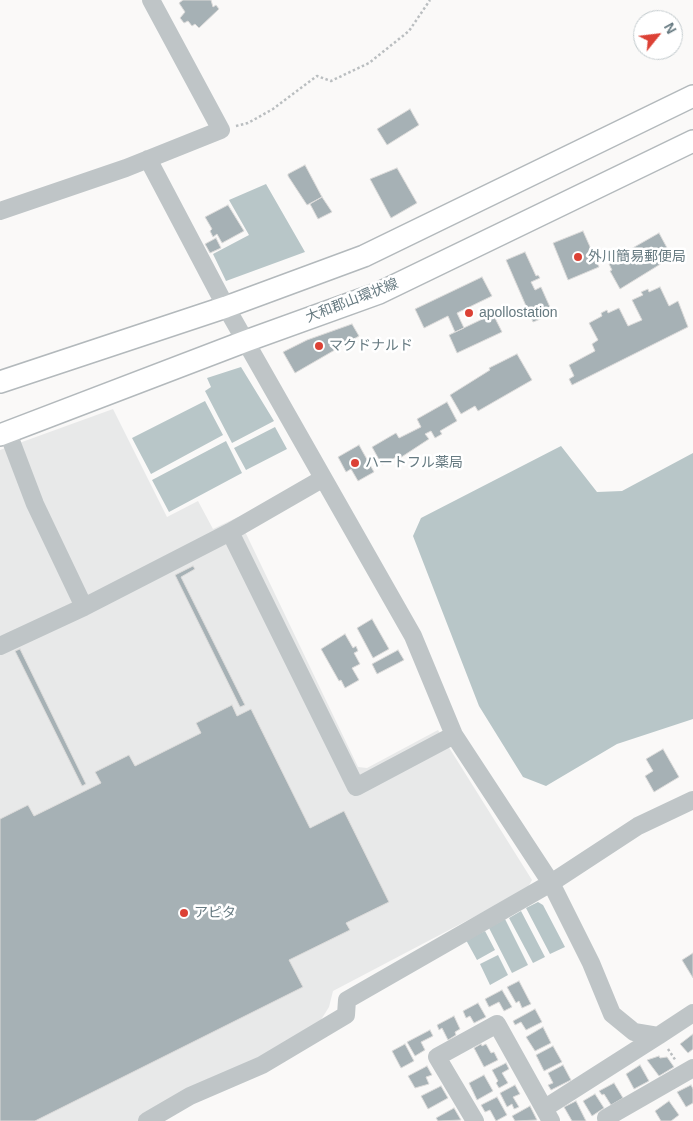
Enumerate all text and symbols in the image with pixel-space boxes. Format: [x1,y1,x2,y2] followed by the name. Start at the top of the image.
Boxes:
[633,10,683,60] north arrow
[661,20,680,37] text: N
[588,249,686,265] place label: 外川簡易郵便局
[572,251,584,263] marker: 外川簡易郵便局
[303,276,401,326] street label: 大和郡山環状線
[479,305,558,321] place label: apollostation
[463,307,475,319] marker: apollostation
[329,338,413,354] place label: マクドナルド
[313,340,325,352] marker: マクドナルド
[365,455,463,471] place label: ハートフル薬局
[349,457,361,469] marker: ハートフル薬局
[194,905,236,921] place label: アピタ
[178,907,190,919] marker: アピタ

